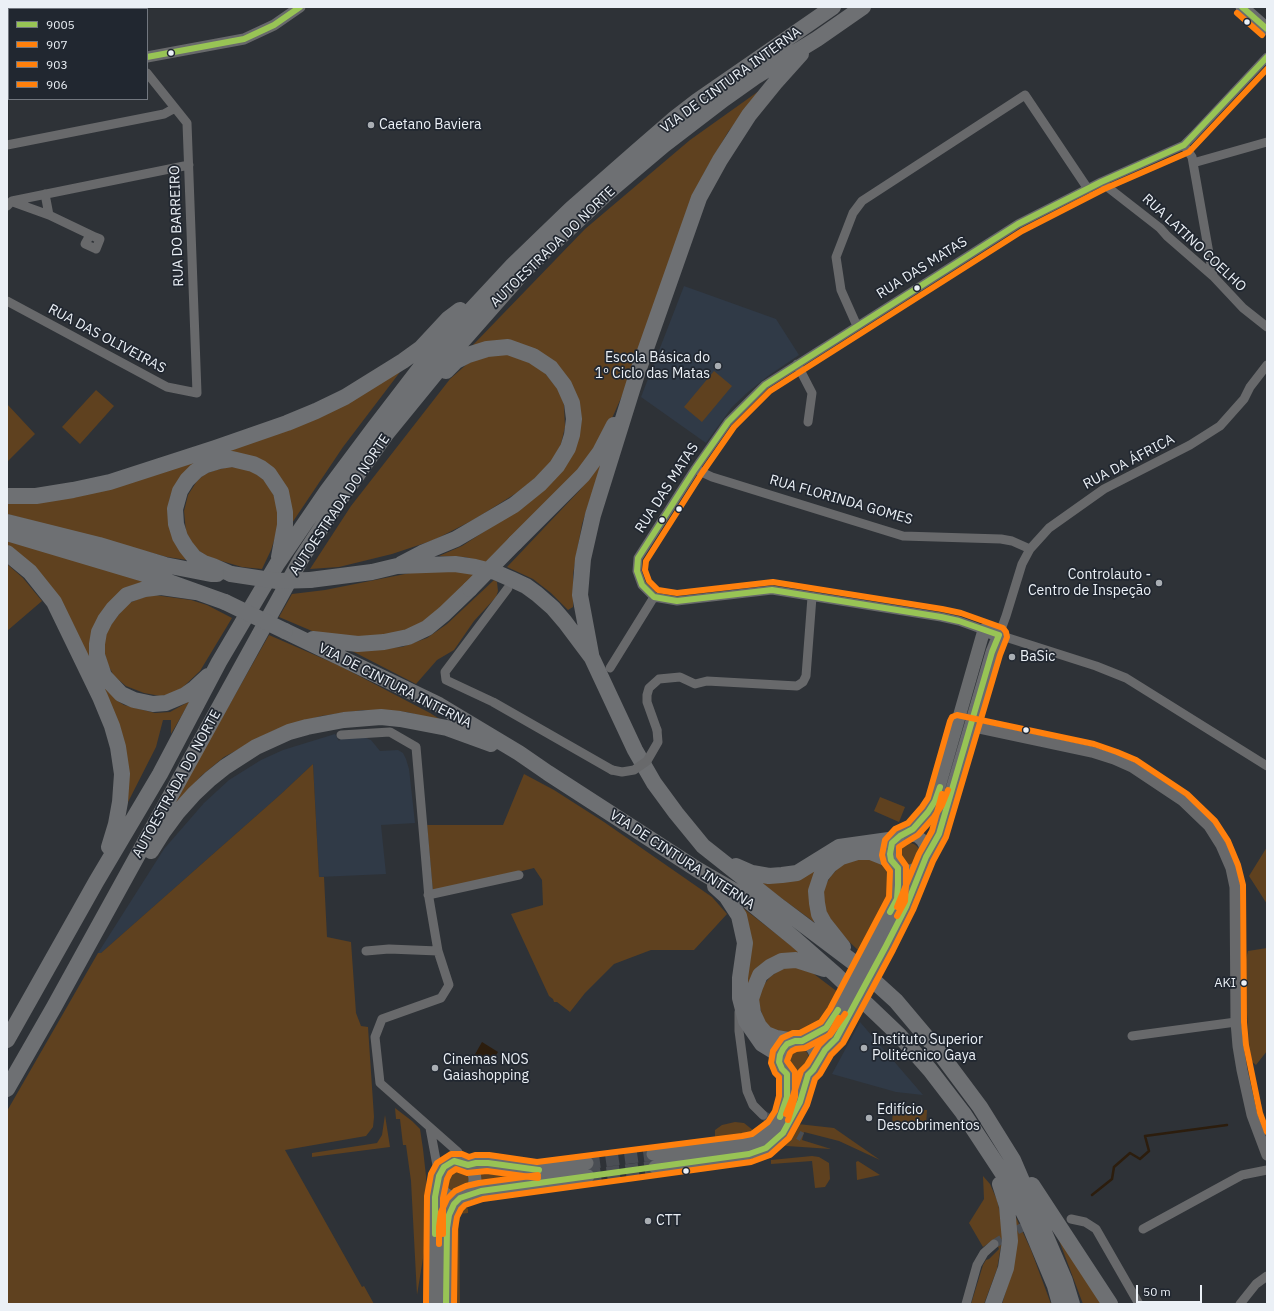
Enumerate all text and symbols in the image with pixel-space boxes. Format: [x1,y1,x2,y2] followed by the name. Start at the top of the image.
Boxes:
[8,8,148,100] legend
[46,17,75,32] text: 9005
[1242,17,1252,27] unlabelled marker
[657,23,805,137] street label: VIA DE CINTURA INTERNA
[46,37,68,52] text: 907
[166,48,176,58] unlabelled marker
[46,57,68,72] text: 903
[46,77,68,92] text: 906
[379,117,481,133] place label: Caetano Baviera
[366,120,376,130] marker: Caetano Baviera
[166,165,188,287] street label: RUA DO BARREIRO
[487,183,619,311] street label: AUTOESTRADA DO NORTE
[1139,191,1249,295] street label: RUA LATINO COELHO
[874,233,970,303] street label: RUA DAS MATAS
[912,283,922,293] unlabelled marker
[45,301,169,377] street label: RUA DAS OLIVEIRAS
[595,350,710,382] place label: Escola Básica do 1º Ciclo das Matas
[713,361,723,371] marker: Escola Básica do 1º Ciclo das Matas
[286,431,394,579] street label: AUTOESTRADA DO NORTE
[1081,431,1177,493] street label: RUA DA ÁFRICA
[632,440,702,536] street label: RUA DAS MATAS
[768,472,914,528] street label: RUA FLORINDA GOMES
[674,504,684,514] unlabelled marker
[657,515,667,525] unlabelled marker
[1028,567,1151,600] place label: Controlauto - Centro de Inspeção
[1154,578,1164,588] marker: Controlauto - Centro de Inspeção
[316,640,474,732] street label: VIA DE CINTURA INTERNA
[1020,649,1055,665] place label: BaSic
[1007,652,1017,662] marker: BaSic
[129,707,225,861] street label: AUTOESTRADA DO NORTE
[1021,725,1031,735] unlabelled marker
[606,807,758,913] street label: VIA DE CINTURA INTERNA
[1214,975,1236,991] place label: AKI
[1239,978,1249,988] marker: AKI
[872,1032,983,1064] place label: Instituto Superior Politécnico Gaya
[859,1043,869,1053] marker: Instituto Superior Politécnico Gaya
[443,1052,529,1084] place label: Cinemas NOS Gaiashopping
[430,1063,440,1073] marker: Cinemas NOS Gaiashopping
[877,1102,980,1134] place label: Edifício Descobrimentos
[864,1113,874,1123] marker: Edifício Descobrimentos
[681,1166,691,1176] unlabelled marker
[656,1213,681,1229] place label: CTT
[643,1216,653,1226] marker: CTT
[1138,1277,1204,1303] scale bar
[1143,1284,1171,1299] text: 50 m

